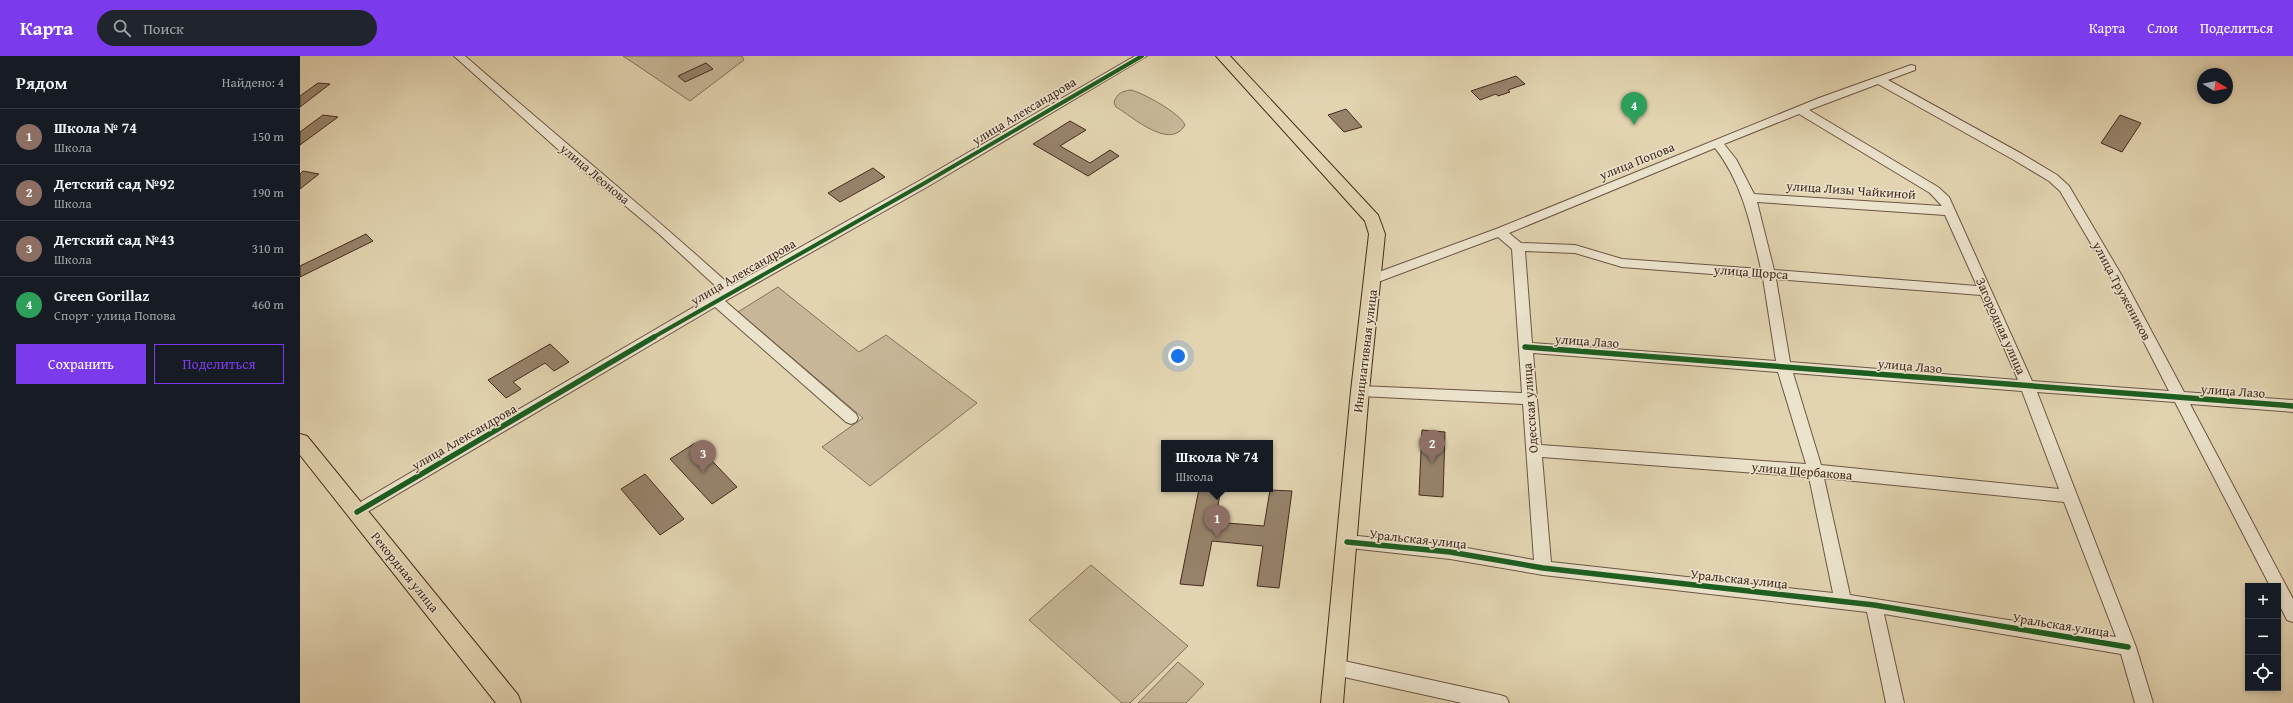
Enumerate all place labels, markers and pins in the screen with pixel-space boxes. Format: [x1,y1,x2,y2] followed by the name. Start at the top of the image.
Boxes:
[1621,92,1647,125] pin: 4
[1419,430,1445,463] pin: 2
[690,440,716,473] pin: 3
[1204,505,1230,538] pin: 1

